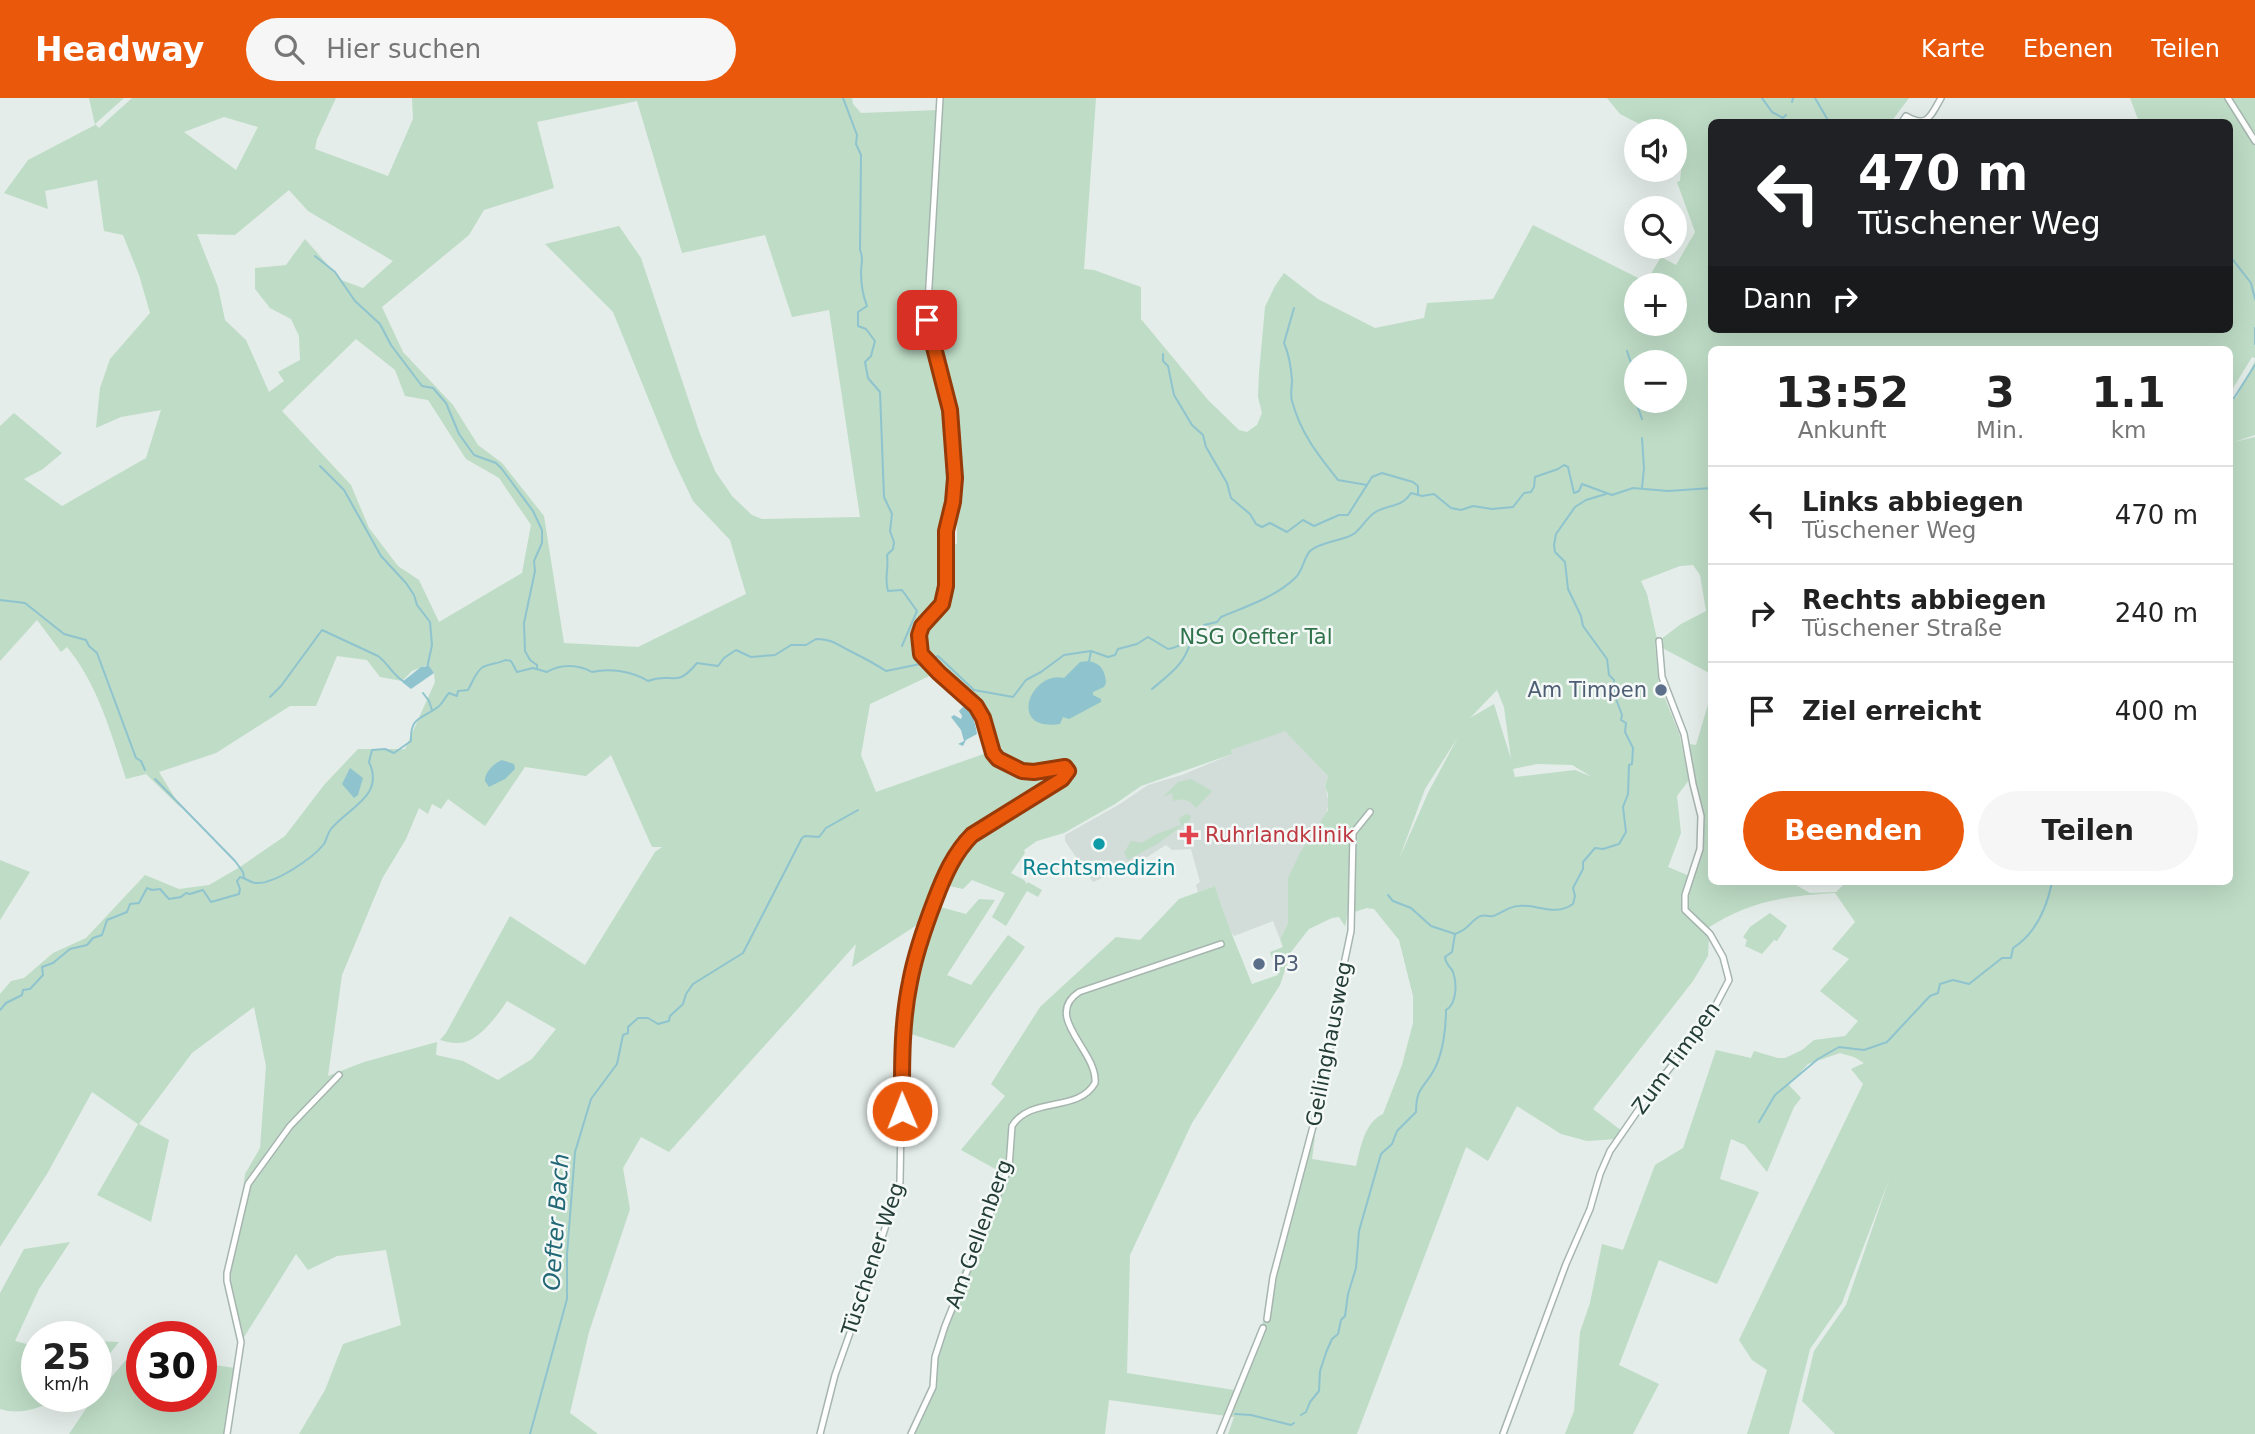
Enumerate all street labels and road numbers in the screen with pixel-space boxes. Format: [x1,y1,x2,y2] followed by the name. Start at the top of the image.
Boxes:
[1301,960,1357,1128] street label: Geilinghausweg
[1627,997,1725,1119] street label: Zum Timpen
[941,1156,1017,1312] street label: Am Gellenberg
[837,1180,909,1339] street label: Tüschener Weg

